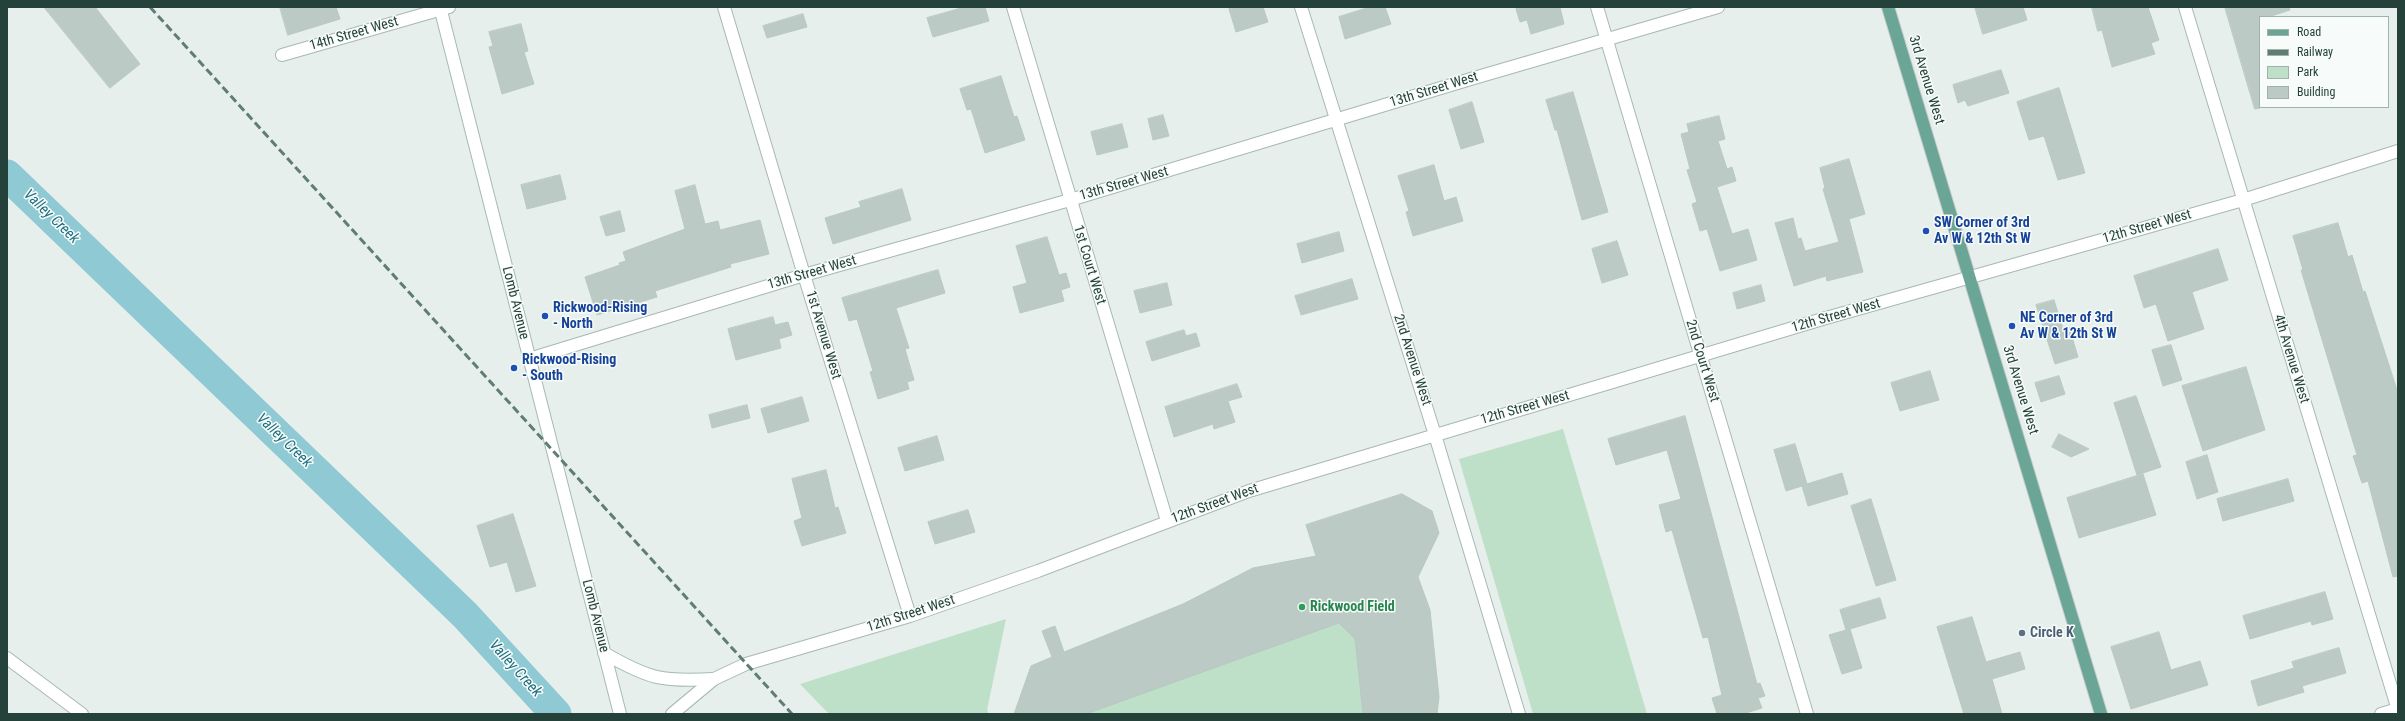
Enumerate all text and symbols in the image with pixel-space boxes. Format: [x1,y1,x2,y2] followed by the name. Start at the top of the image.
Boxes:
[308,13,400,55] street label: 14th Street West
[2259,16,2389,108] legend
[2297,25,2321,39] text: Road
[1904,33,1948,127] street label: 3rd Avenue West
[2297,45,2333,59] text: Railway
[2297,65,2318,79] text: Park
[1388,69,1480,111] street label: 13th Street West
[2297,85,2335,99] text: Building
[1078,163,1170,205] street label: 13th Street West
[19,186,83,248] water label: Valley Creek
[2101,206,2193,248] street label: 12th Street West
[1934,215,2031,248] place label: SW Corner of 3rd Av W & 12th St W
[1069,223,1109,307] street label: 1st Court West
[1921,226,1931,236] marker: SW Corner of 3rd Av W & 12th St W
[766,252,858,294] street label: 13th Street West
[498,265,532,341] street label: Lomb Avenue
[802,289,844,381] street label: 1st Avenue West
[1790,295,1882,337] street label: 12th Street West
[553,300,647,332] place label: Rickwood-Rising - North
[2020,310,2117,342] place label: NE Corner of 3rd Av W & 12th St W
[540,311,550,321] marker: Rickwood-Rising - North
[1389,312,1435,408] street label: 2nd Avenue West
[2270,313,2312,405] street label: 4th Avenue West
[1682,318,1722,404] street label: 2nd Court West
[2007,321,2017,331] marker: NE Corner of 3rd Av W & 12th St W
[1998,343,2042,437] street label: 3rd Avenue West
[522,352,616,384] place label: Rickwood-Rising - South
[509,363,519,373] marker: Rickwood-Rising - South
[1479,387,1571,429] street label: 12th Street West
[252,410,316,472] water label: Valley Creek
[1169,480,1261,528] street label: 12th Street West
[578,578,612,654] street label: Lomb Avenue
[865,592,957,636] street label: 12th Street West
[1310,599,1395,615] place label: Rickwood Field
[1297,602,1307,612] marker: Rickwood Field
[2030,625,2074,641] place label: Circle K
[2017,628,2027,638] marker: Circle K
[485,637,545,701] water label: Valley Creek

